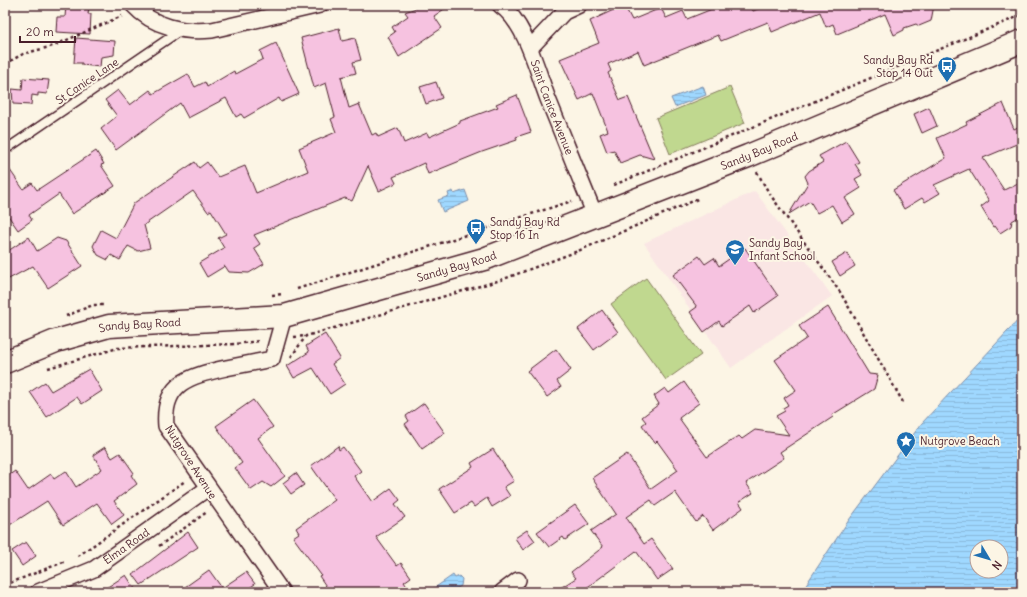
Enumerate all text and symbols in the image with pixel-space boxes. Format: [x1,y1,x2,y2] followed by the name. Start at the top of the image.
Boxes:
[20,18,75,44] scale bar
[26,24,54,39] text: 20 m
[863,53,934,80] place label: Sandy Bay Rd Stop 14 Out
[53,55,121,107] street label: St Canice Lane
[936,55,958,83] bus stop icon: Sandy Bay Rd Stop 14 Out
[528,58,577,157] street label: Saint Canice Avenue
[718,129,800,173] street label: Sandy Bay Road
[490,215,560,242] place label: Sandy Bay Rd Stop 16 In
[465,217,487,245] bus stop icon: Sandy Bay Rd Stop 16 In
[749,236,815,263] place label: Sandy Bay Infant School
[724,238,746,266] school or university icon: Sandy Bay Infant School
[415,248,499,285] street label: Sandy Bay Road
[97,315,182,336] street label: Sandy Bay Road
[162,422,220,502] street label: Nutgrove Avenue
[895,430,917,458] place icon: Nutgrove Beach
[920,434,1000,448] place label: Nutgrove Beach
[100,525,152,567] street label: Elma Road
[969,539,1009,579] north arrow
[989,558,1005,572] text: N

